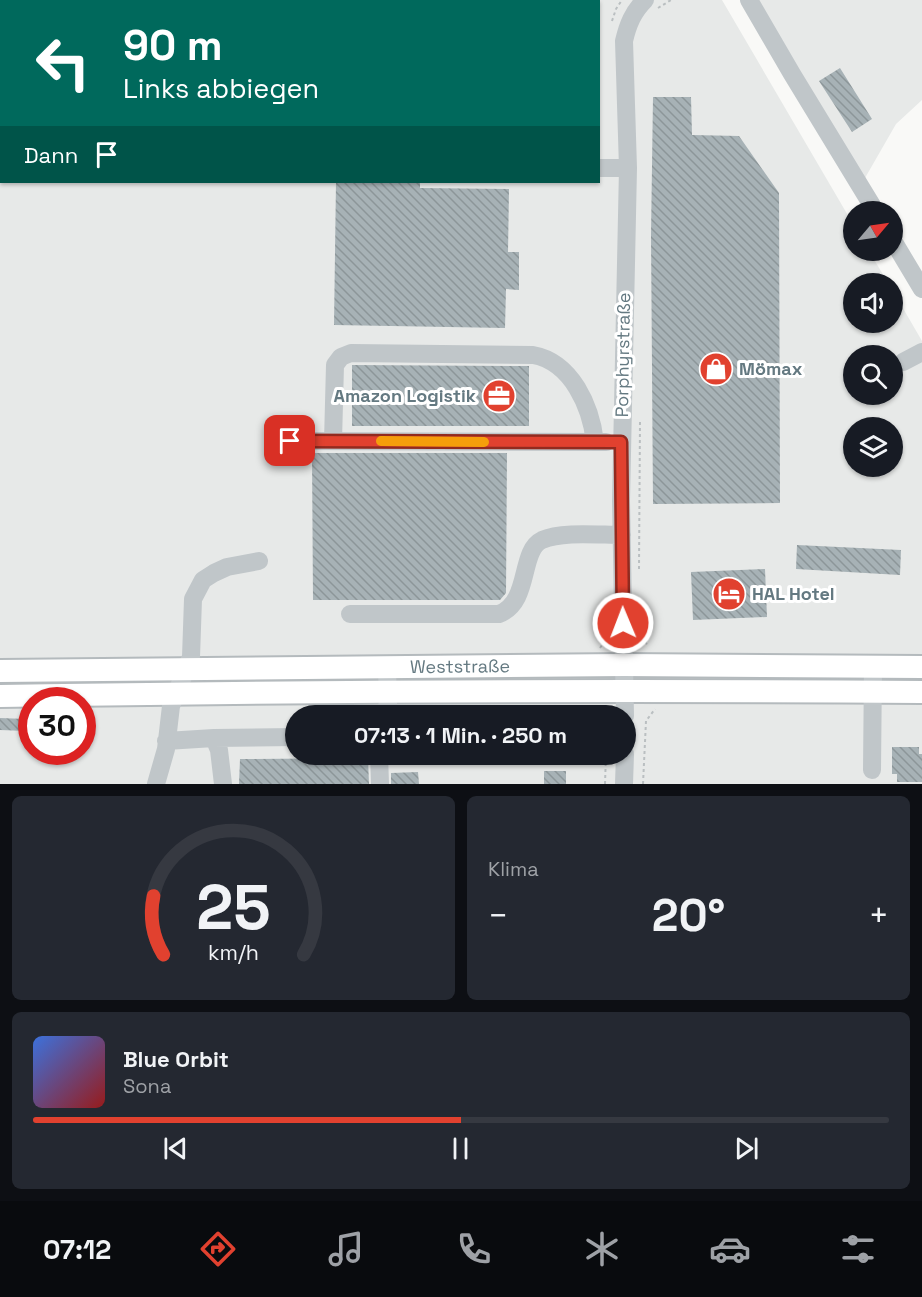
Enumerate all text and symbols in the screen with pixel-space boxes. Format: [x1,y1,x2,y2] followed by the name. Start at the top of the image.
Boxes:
[123,19,223,72] text: 90 m
[24,24,102,102] icon: left
[123,71,319,106] text: Links abbiegen
[90,138,123,171] icon: arrive
[24,141,78,169] text: Dann
[843,201,903,261] north arrow
[843,201,903,477] map controls
[843,273,903,333] button: sound
[610,292,635,418] street label: Porphyrstraße
[843,345,903,405] button: search
[698,351,734,387] shop icon: Mömax
[739,357,803,380] place label: Mömax
[481,378,517,414] office icon: Amazon Logistik
[334,384,476,407] place label: Amazon Logistik
[264,415,315,466] pin
[843,417,903,477] button: layers
[273,424,306,457] icon: arrive
[711,576,747,612] hotel icon: HAL Hotel
[752,582,835,605] place label: HAL Hotel
[591,591,655,655] position arrow
[410,654,510,678] street label: Weststraße
[18,687,96,765] speed limit sign: 30
[354,721,567,749] text: 07:13 · 1 Min. · 250 m
[488,856,539,882] text: Klima
[196,868,271,947] text: 25
[652,887,725,944] text: 20°
[488,895,508,937] text: −
[869,895,889,937] text: +
[208,939,259,966] text: km/h
[123,1045,229,1073] text: Blue Orbit
[123,1073,171,1099] text: Sona
[159,1132,192,1165] icon: previous
[444,1132,477,1165] icon: pause
[730,1132,763,1165] icon: next
[197,1228,239,1270] icon: directions
[325,1228,367,1270] icon: music
[453,1228,495,1270] icon: phone
[581,1228,623,1270] icon: climate
[709,1228,751,1270] icon: car
[837,1228,879,1270] icon: filters
[43,1232,111,1267] text: 07:12

